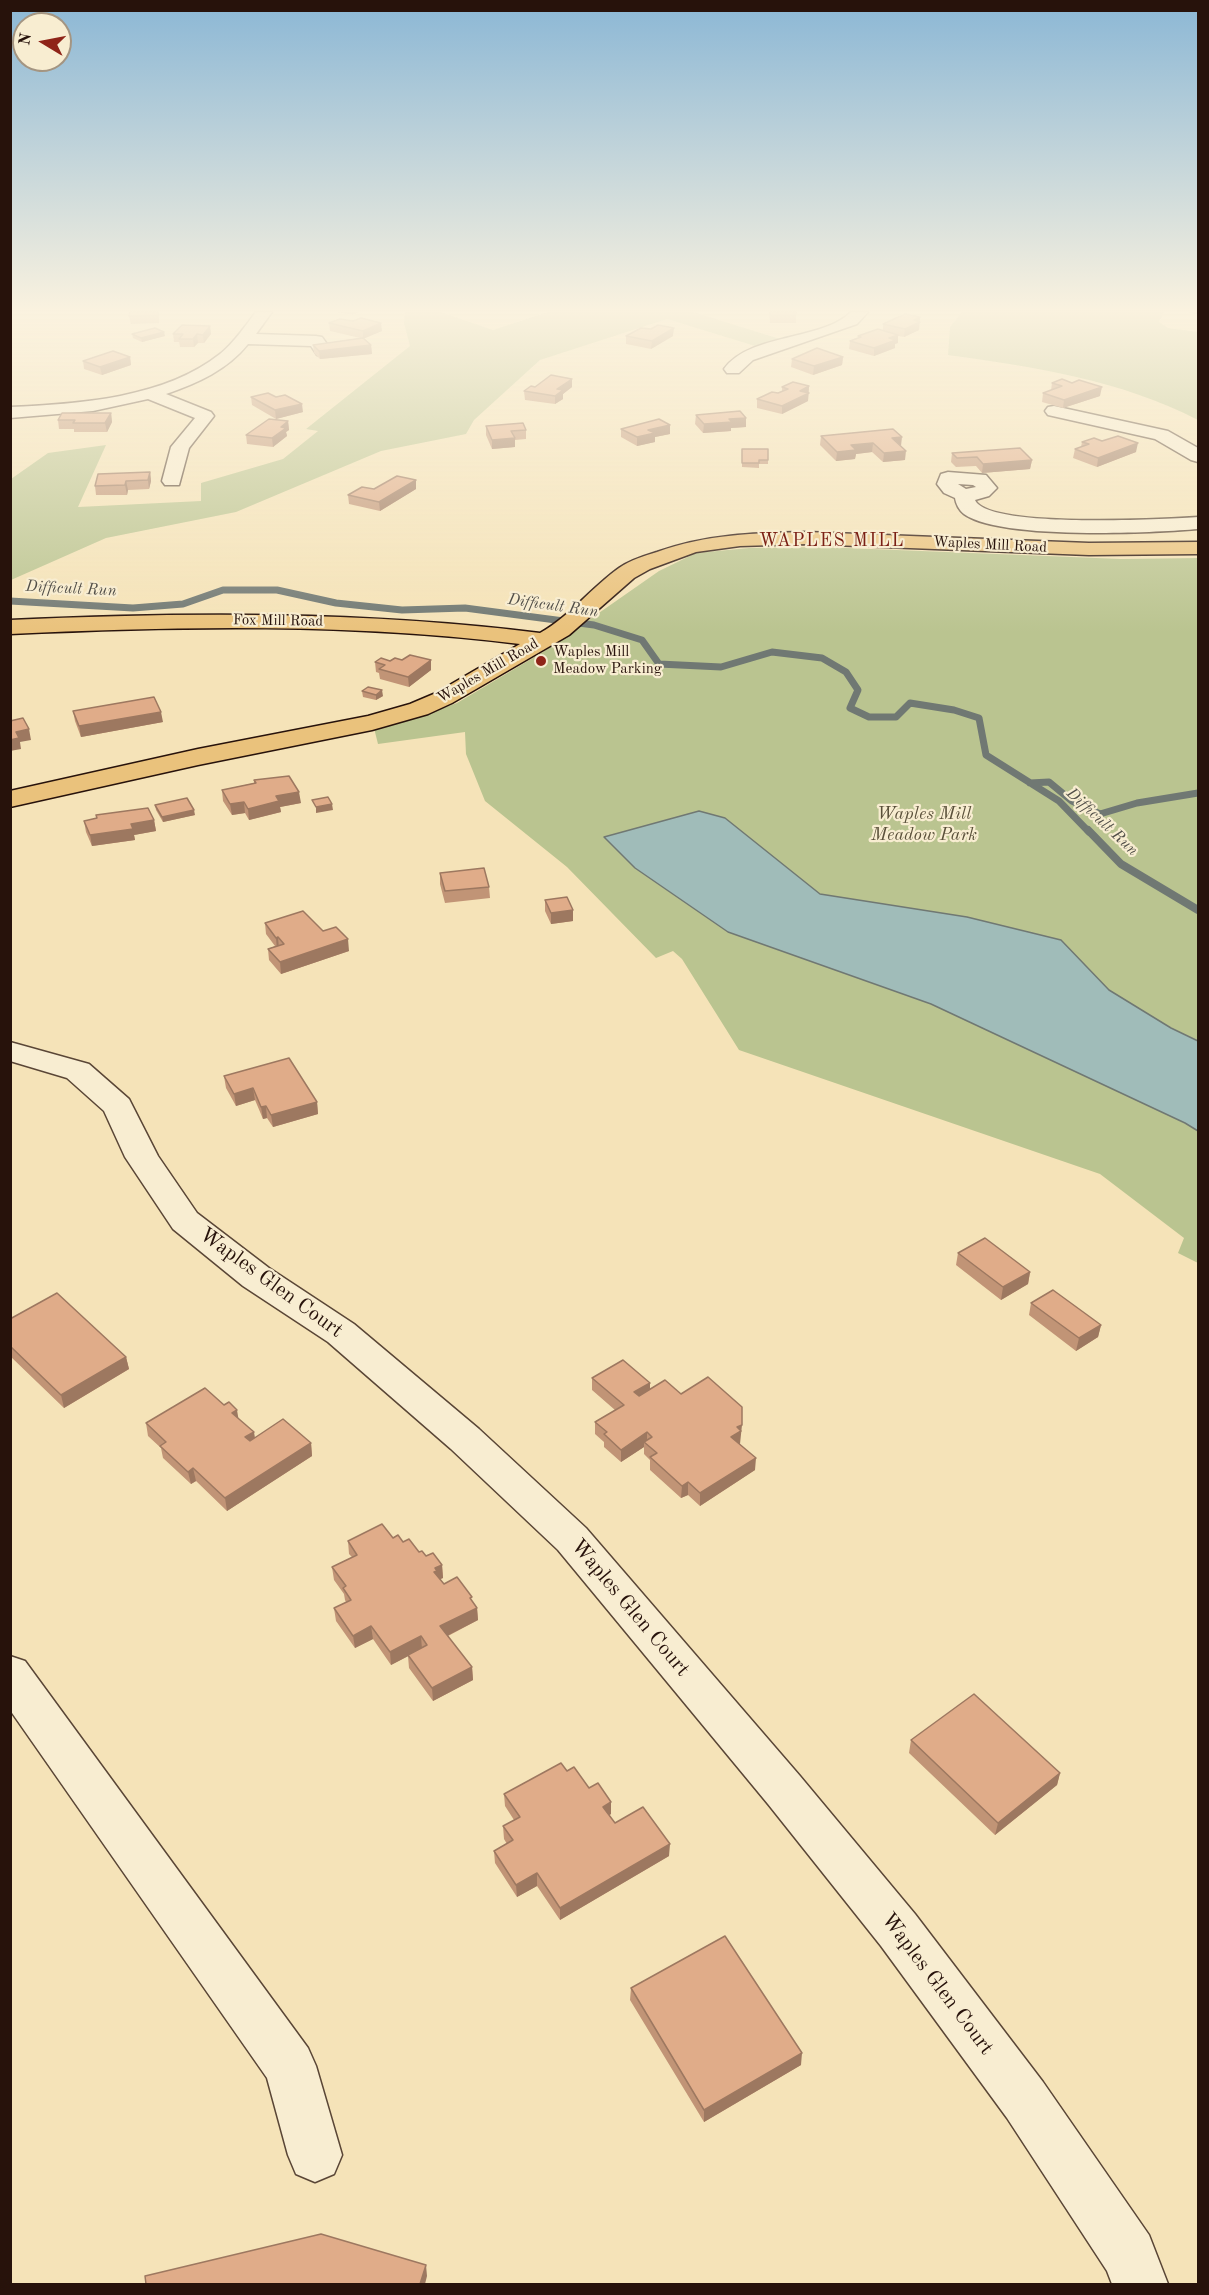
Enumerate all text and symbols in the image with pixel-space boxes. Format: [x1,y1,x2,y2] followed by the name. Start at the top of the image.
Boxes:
[12,12,72,72] north arrow
[17,32,35,47] text: N
[759,530,905,552] district label: WAPLES MILL
[933,533,1047,557] street label: Waples Mill Road
[25,577,117,601] water label: Difficult Run
[506,590,600,622] water label: Difficult Run
[233,611,323,631] street label: Fox Mill Road
[434,635,542,707] street label: Waples Mill Road
[553,643,662,678] place label: Waples Mill Meadow Parking
[534,654,548,668] marker: Waples Mill Meadow Parking
[1062,784,1142,860] water label: Difficult Run
[871,803,977,846] park label: Waples Mill Meadow Park
[194,1222,348,1344] street label: Waples Glen Court
[565,1534,695,1682] street label: Waples Glen Court
[875,1908,999,2060] street label: Waples Glen Court

